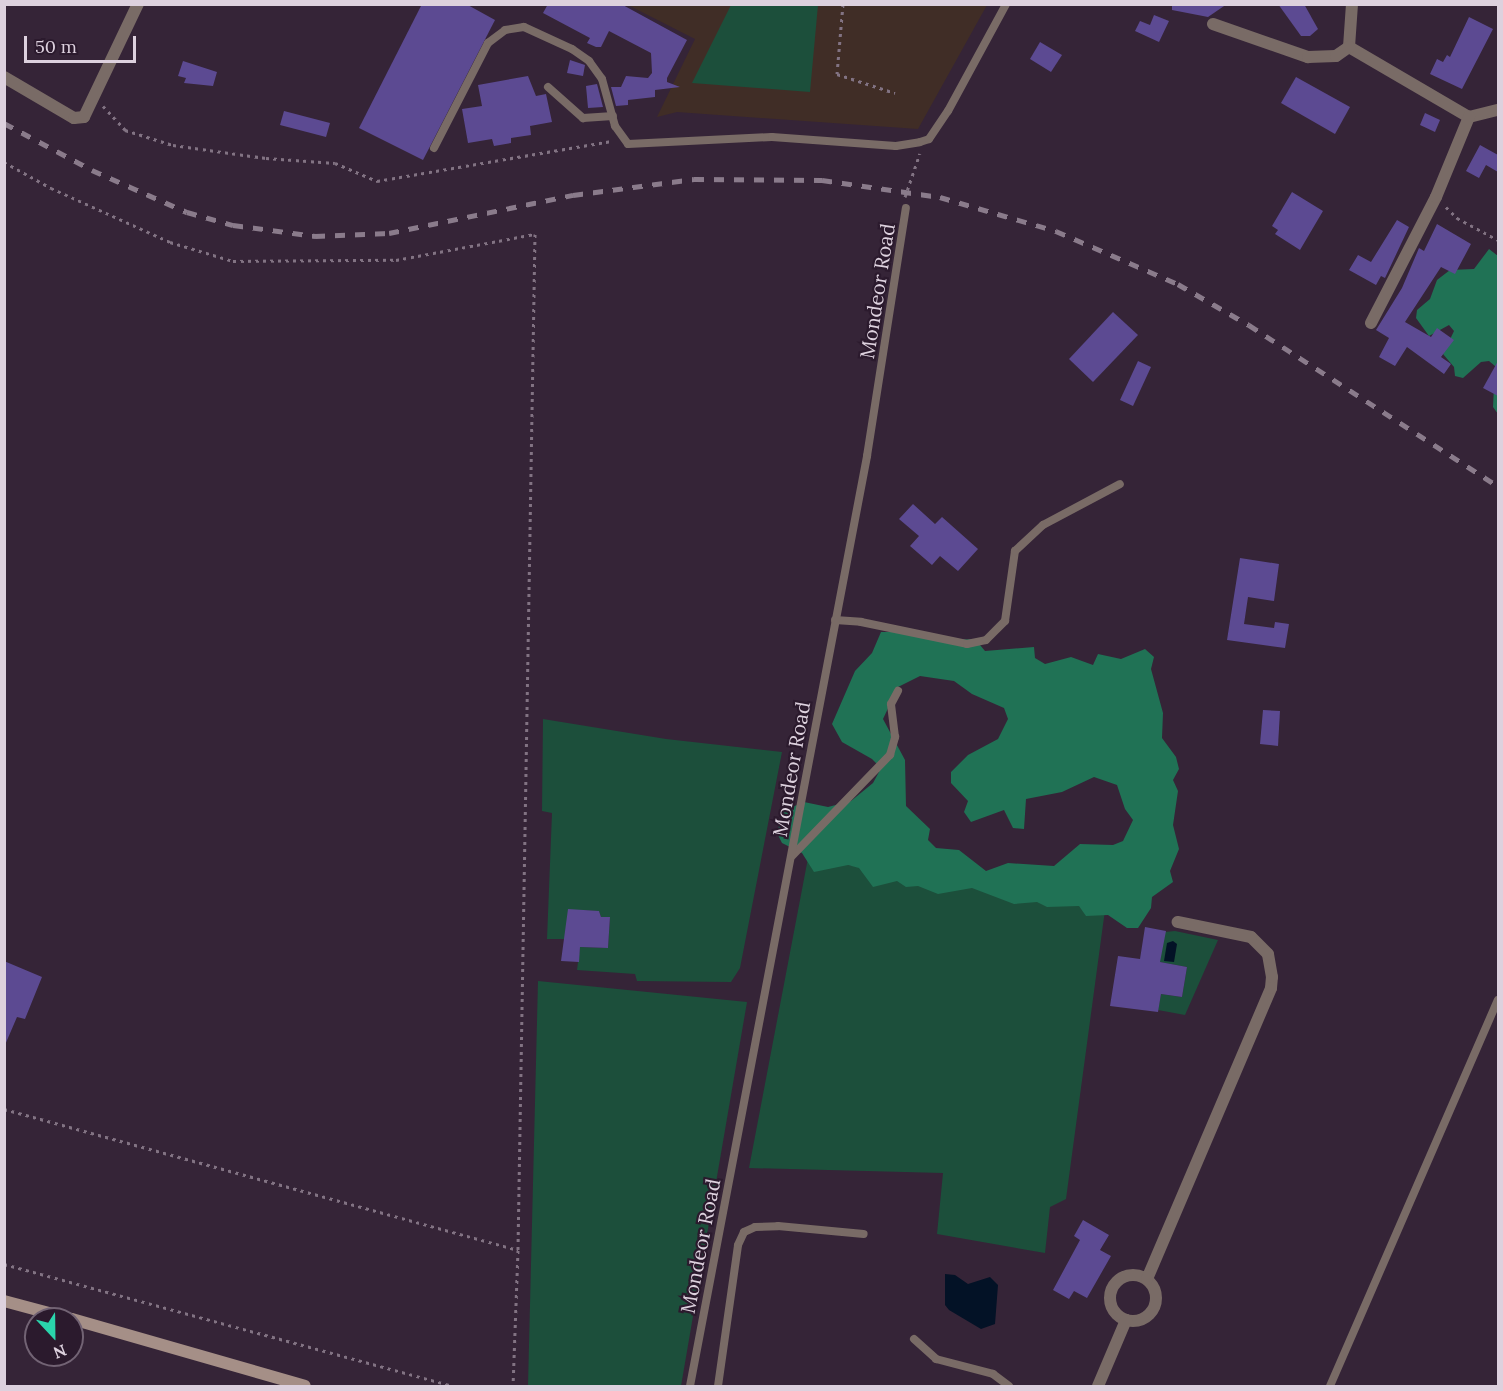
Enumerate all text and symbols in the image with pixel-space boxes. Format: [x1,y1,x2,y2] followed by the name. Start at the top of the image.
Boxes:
[27,24,140,62] scale bar
[35,35,77,58] text: 50 m
[854,222,900,360] street label: Mondeor Road
[767,700,815,838] street label: Mondeor Road
[675,1177,725,1315] street label: Mondeor Road
[24,1307,84,1367] north arrow
[51,1340,69,1363] text: N

